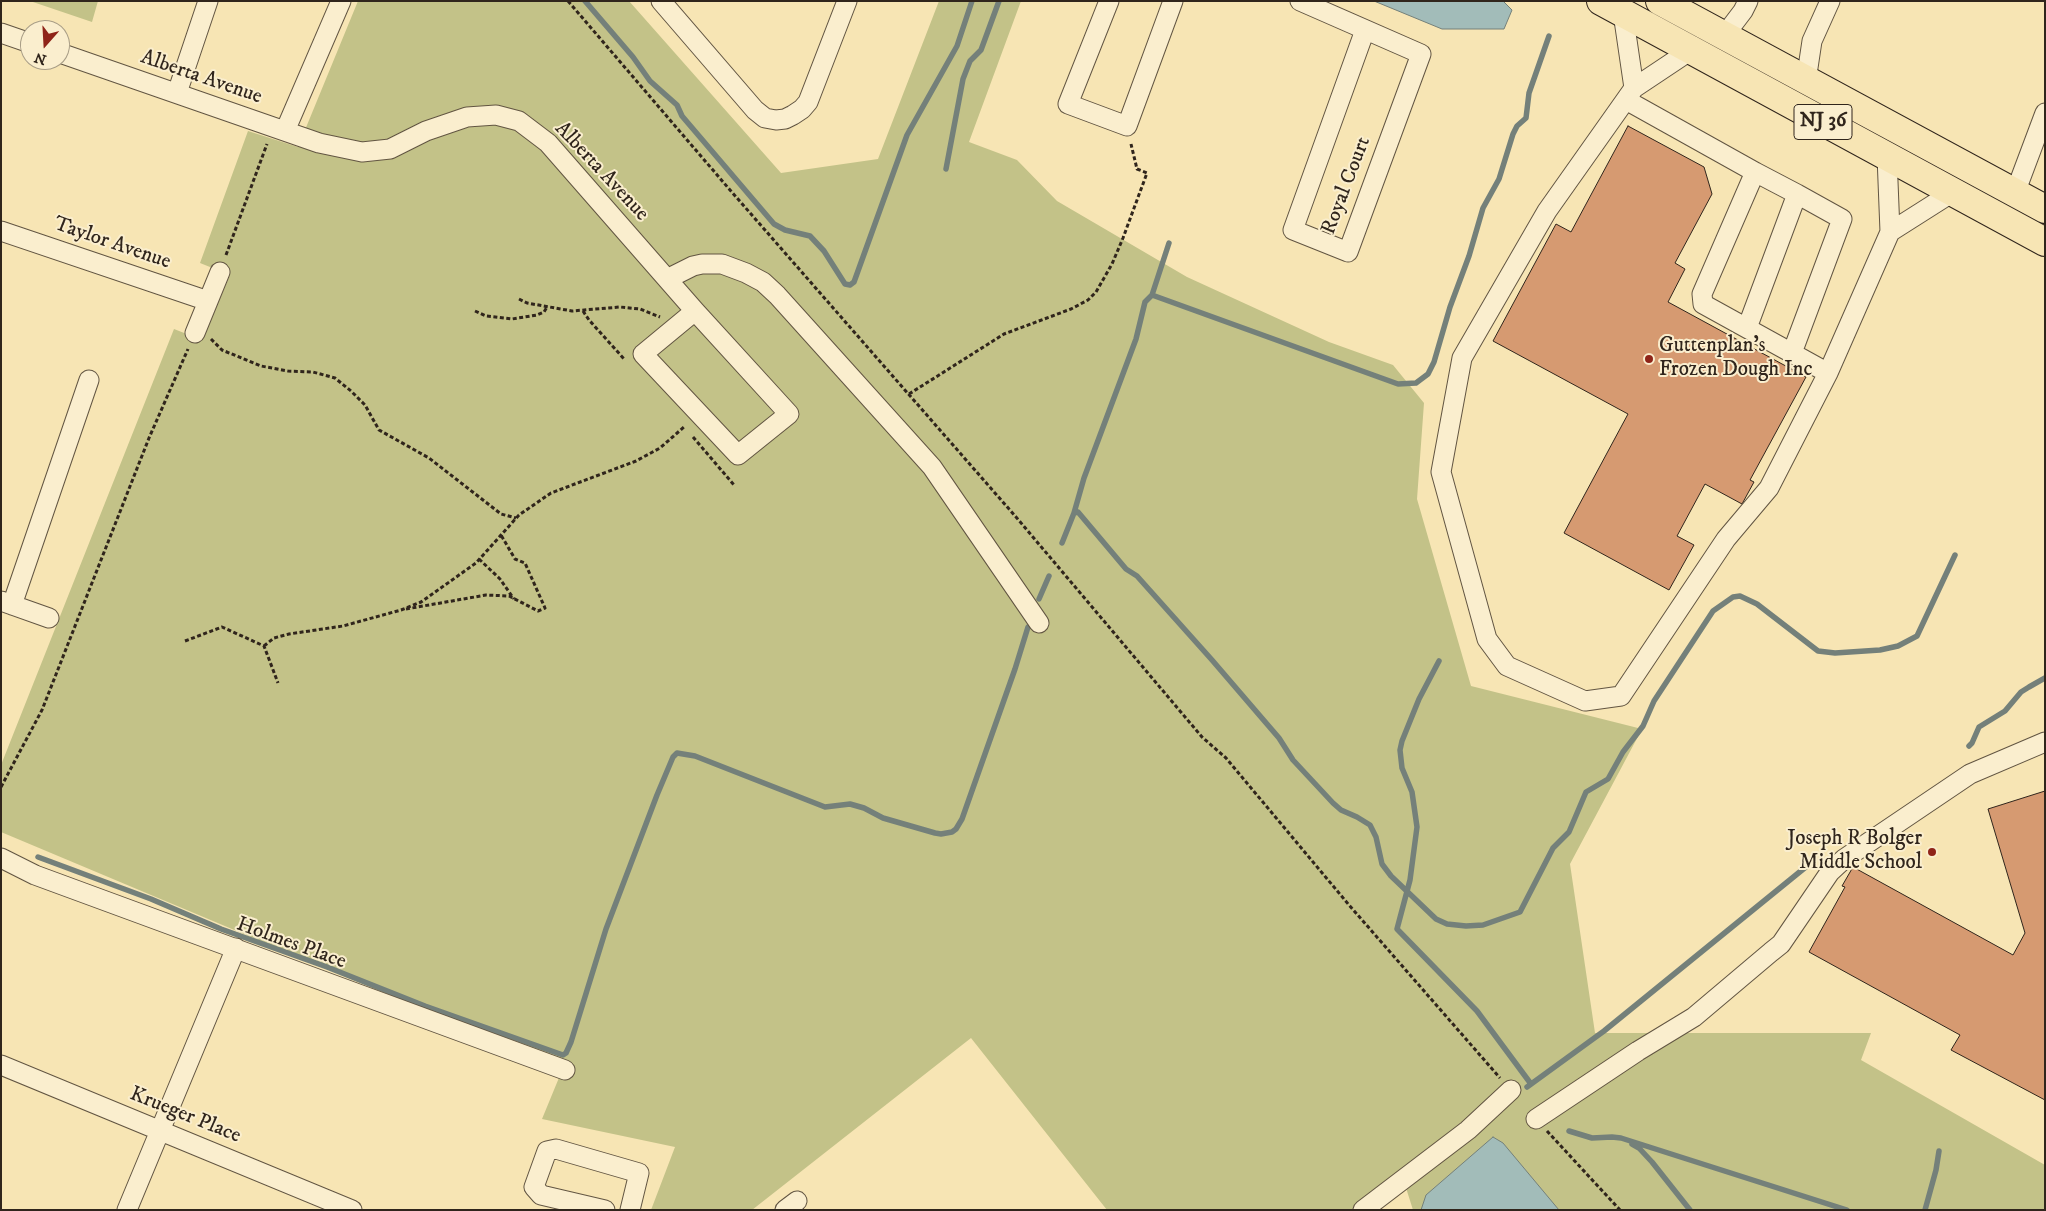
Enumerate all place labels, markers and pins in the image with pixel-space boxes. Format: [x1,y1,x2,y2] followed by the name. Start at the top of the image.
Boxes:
[1659,334,1812,384] place label: Guttenplan's Frozen Dough Inc
[1643,353,1655,365] marker: Guttenplan's Frozen Dough Inc
[1787,827,1922,877] place label: Joseph R Bolger Middle School
[1926,846,1938,858] marker: Joseph R Bolger Middle School

